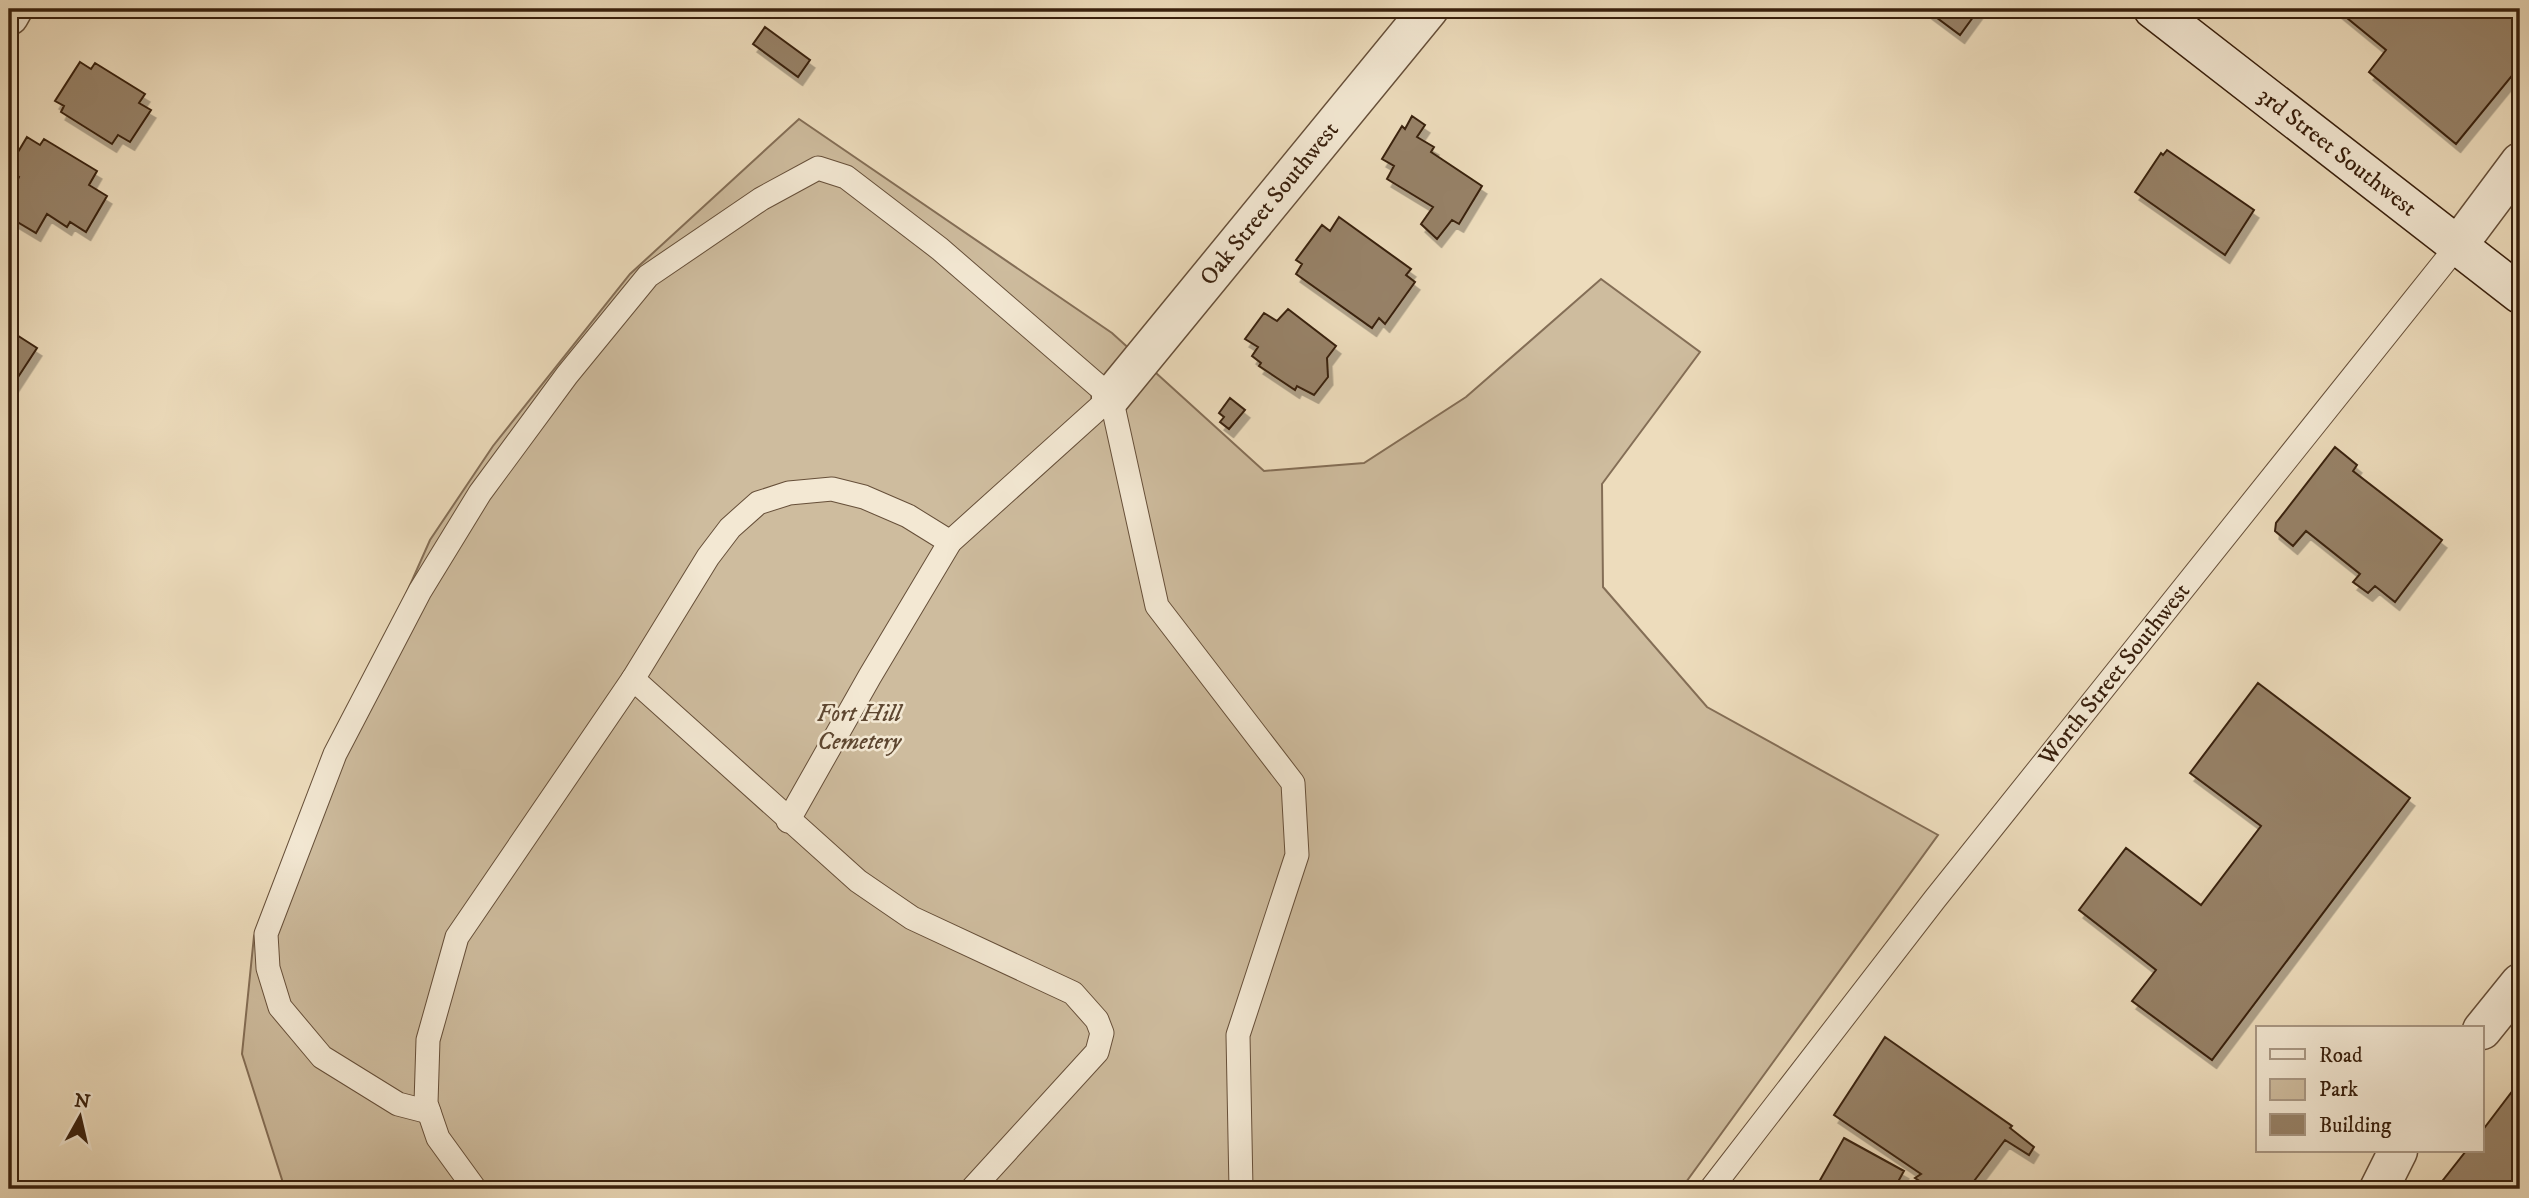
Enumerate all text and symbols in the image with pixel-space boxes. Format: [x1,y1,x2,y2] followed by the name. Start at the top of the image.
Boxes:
[2251,81,2423,223] street label: 3rd Street Southwest
[1193,115,1346,292] street label: Oak Street Southwest
[2032,577,2197,773] street label: Worth Street Southwest
[817,699,904,757] park label: Fort Hill Cemetery
[2256,1026,2484,1152] legend
[2319,1043,2363,1069] text: Road
[2319,1077,2359,1103] text: Park
[46,1082,116,1152] north arrow
[73,1089,92,1114] text: N
[2319,1113,2392,1139] text: Building

